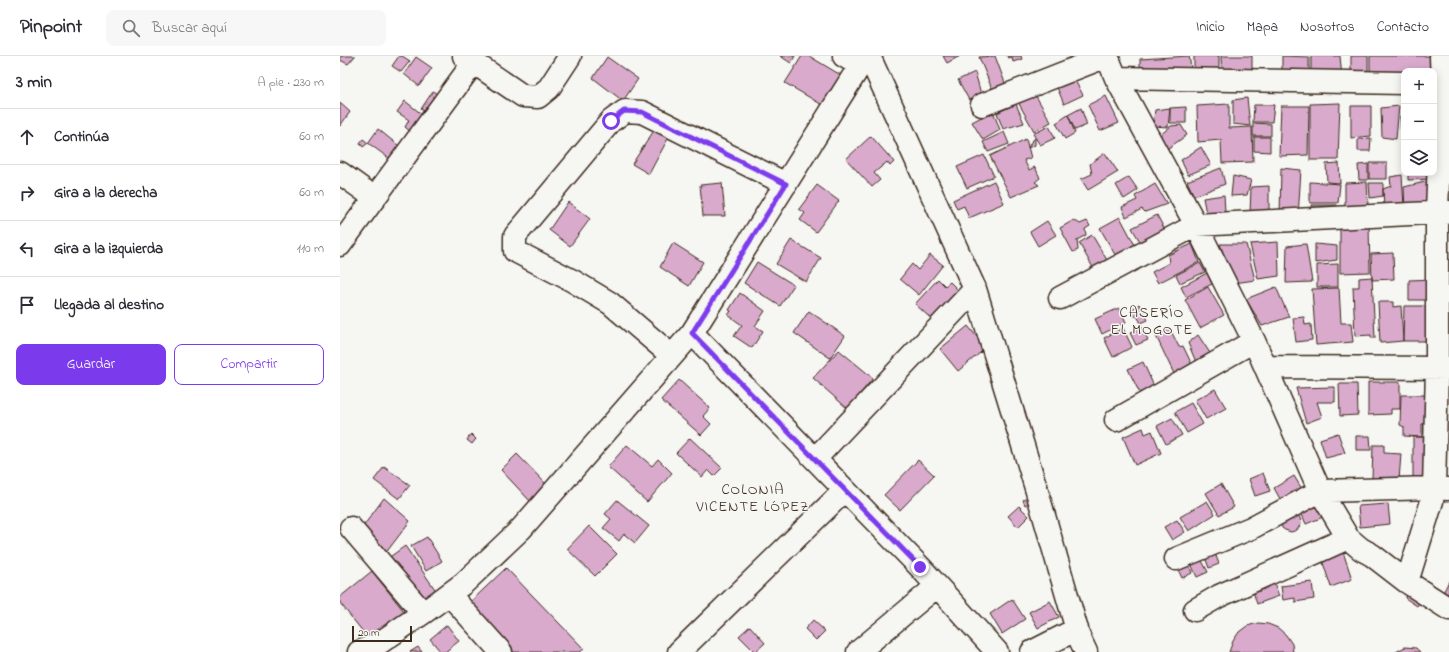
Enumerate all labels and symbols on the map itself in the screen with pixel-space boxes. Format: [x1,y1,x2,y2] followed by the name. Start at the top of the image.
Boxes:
[602,112,620,130] route start
[1111,302,1193,341] district label: CASERÍO EL MOGOTE
[695,479,810,518] district label: COLONIA VICENTE LÓPEZ
[911,558,929,576] route end
[352,624,412,643] scale bar

